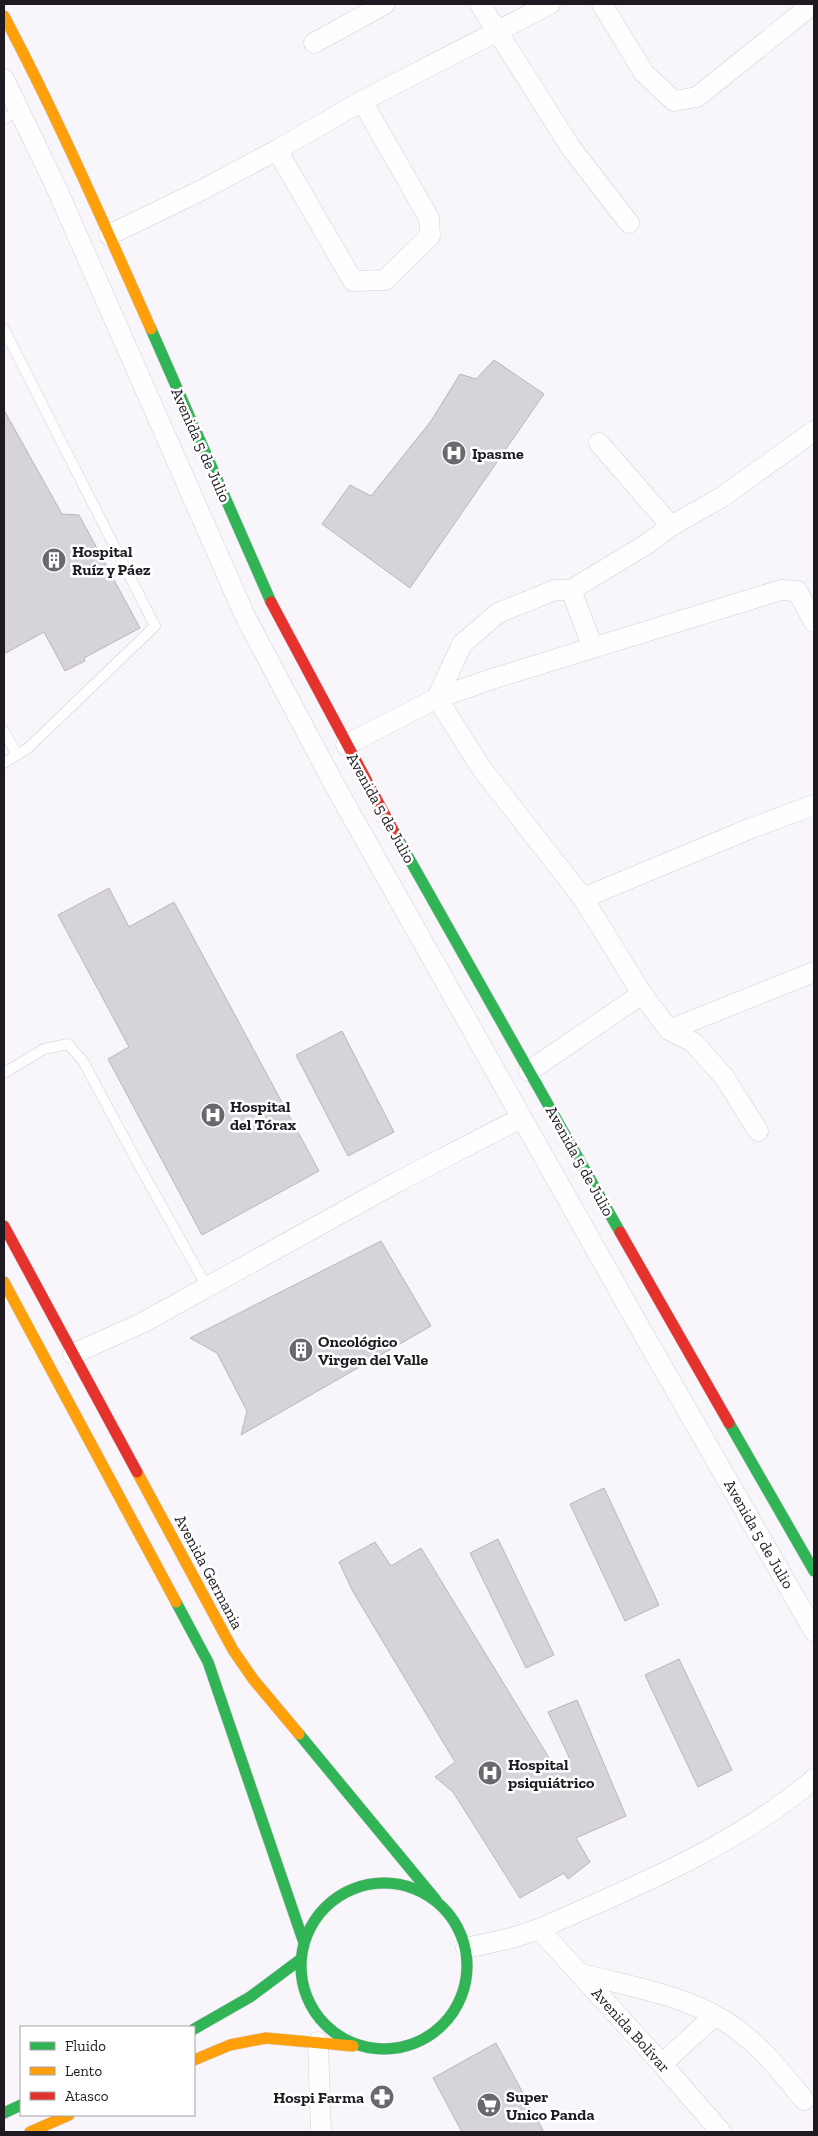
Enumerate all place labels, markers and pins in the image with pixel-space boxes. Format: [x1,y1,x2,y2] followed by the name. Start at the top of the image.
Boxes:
[441,440,467,466] hospital icon: Ipasme
[472,444,524,463] place label: Ipasme
[72,542,151,579] place label: Hospital Ruíz y Páez
[41,547,67,573] building icon: Hospital Ruíz y Páez
[230,1097,297,1134] place label: Hospital del Tórax
[200,1102,226,1128] hospital icon: Hospital del Tórax
[318,1332,429,1369] place label: Oncológico Virgen del Valle
[288,1337,314,1363] building icon: Oncológico Virgen del Valle
[508,1755,595,1792] place label: Hospital psiquiátrico
[477,1760,503,1786] hospital icon: Hospital psiquiátrico
[369,2084,395,2110] pharmacy icon: Hospi Farma
[506,2087,595,2124] place label: Super Unico Panda
[273,2088,364,2107] place label: Hospi Farma
[476,2092,502,2118] supermarket icon: Super Unico Panda

